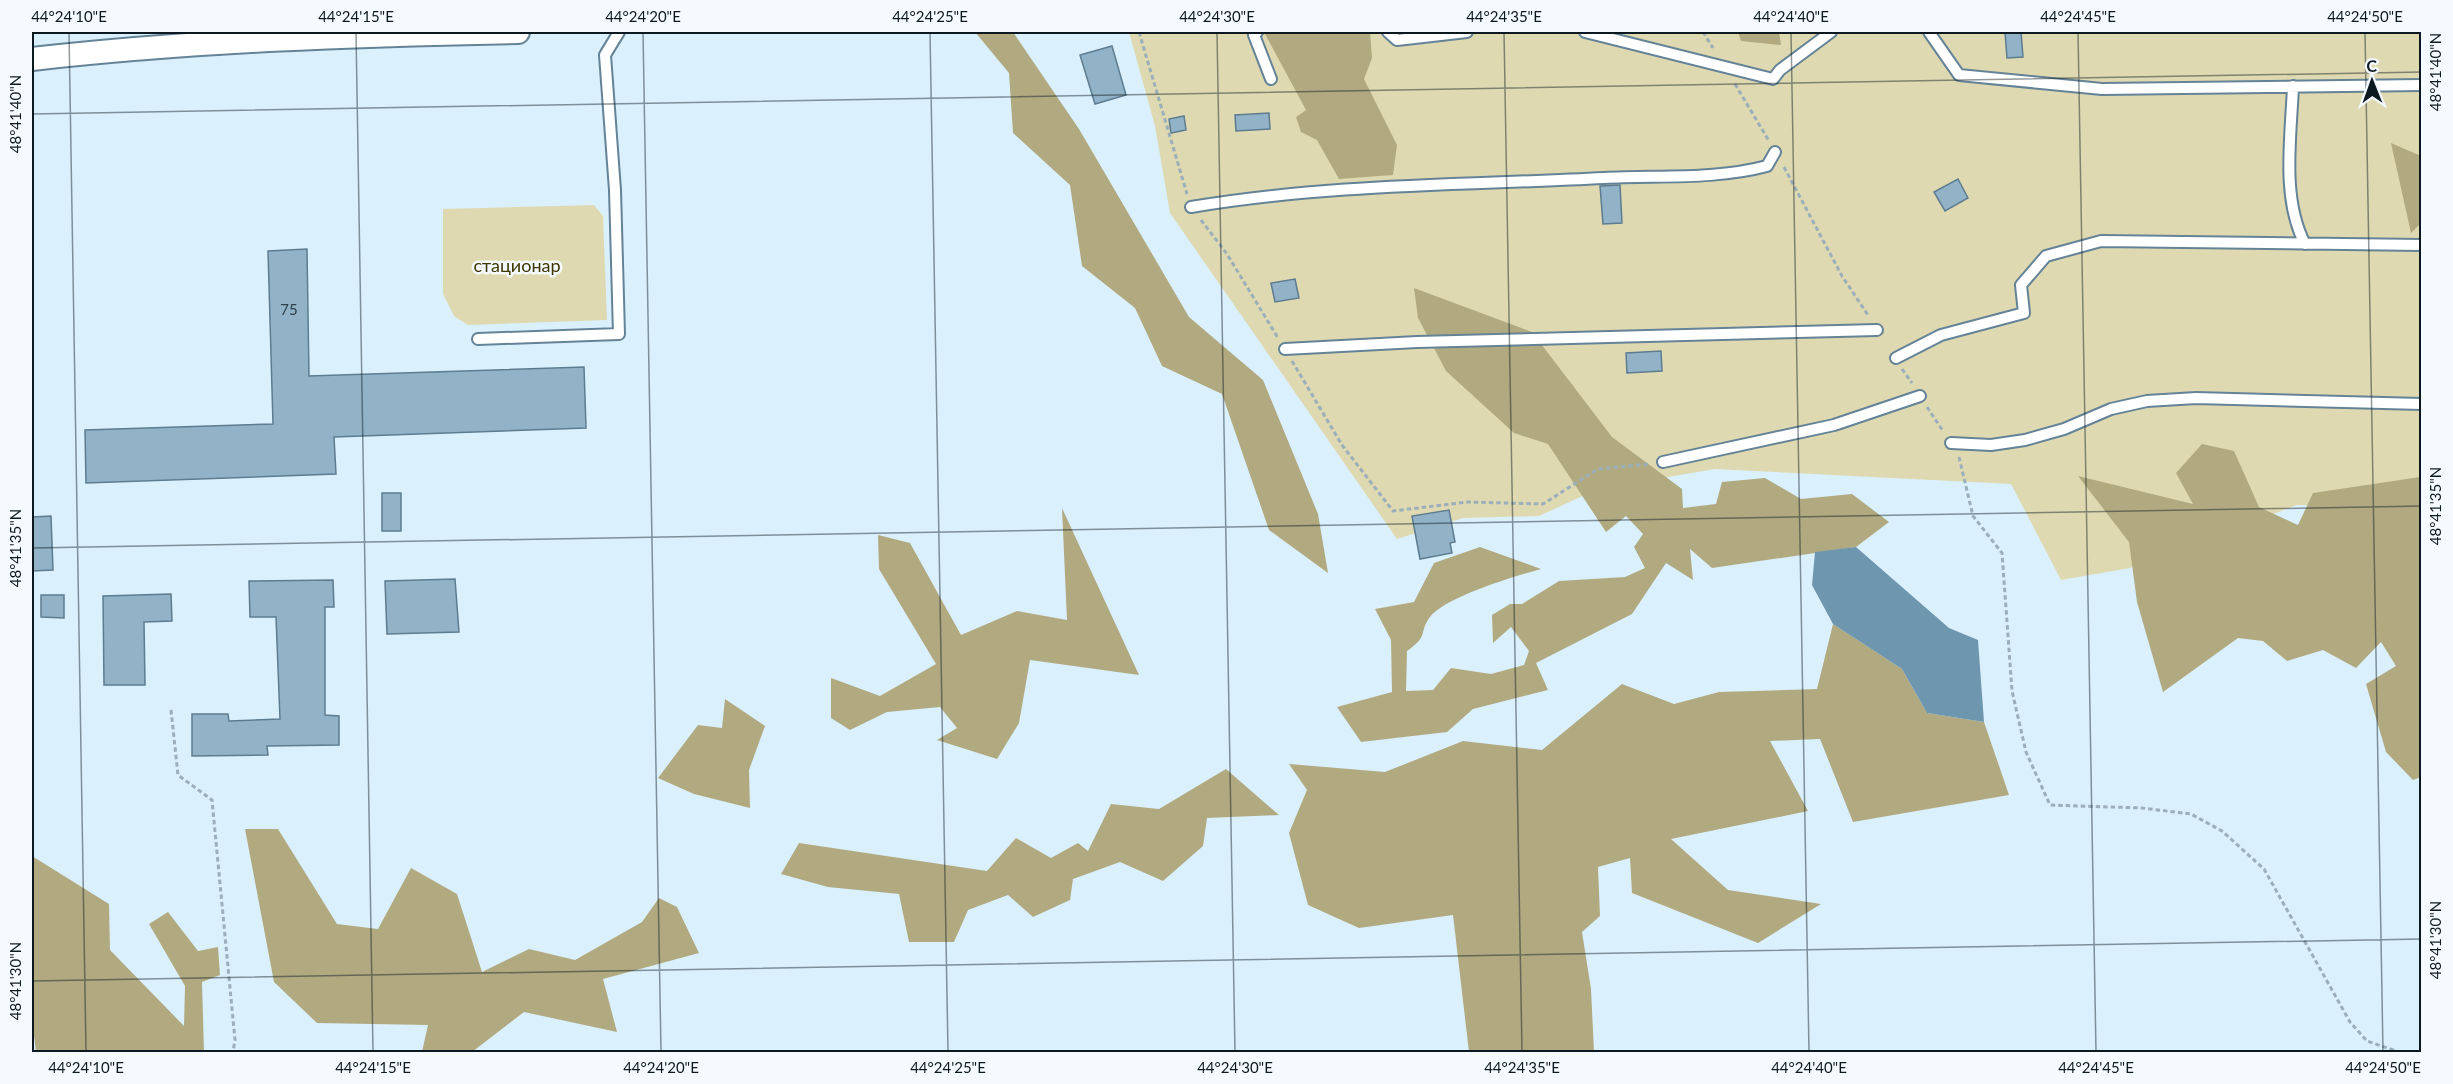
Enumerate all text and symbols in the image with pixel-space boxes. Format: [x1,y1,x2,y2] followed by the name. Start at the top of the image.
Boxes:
[31,7,107,25] text: 44°24'10"E
[318,7,394,25] text: 44°24'15"E
[605,7,681,25] text: 44°24'20"E
[892,7,968,25] text: 44°24'25"E
[1179,7,1255,25] text: 44°24'30"E
[1466,7,1542,25] text: 44°24'35"E
[1753,7,1829,25] text: 44°24'40"E
[2040,7,2116,25] text: 44°24'45"E
[2327,7,2403,25] text: 44°24'50"E
[2426,33,2444,111] text: 48°41'40"N
[2342,51,2402,111] north arrow
[2366,56,2378,75] text: С
[6,75,24,153] text: 48°41'40"N
[473,254,561,276] park label: стационар
[280,300,298,318] house number: 75
[2426,467,2444,545] text: 48°41'35"N
[6,509,24,587] text: 48°41'35"N
[2426,901,2444,979] text: 48°41'30"N
[6,942,24,1020] text: 48°41'30"N
[48,1058,124,1076] text: 44°24'10"E
[335,1058,411,1076] text: 44°24'15"E
[623,1058,699,1076] text: 44°24'20"E
[910,1058,986,1076] text: 44°24'25"E
[1197,1058,1273,1076] text: 44°24'30"E
[1484,1058,1560,1076] text: 44°24'35"E
[1771,1058,1847,1076] text: 44°24'40"E
[2058,1058,2134,1076] text: 44°24'45"E
[2345,1058,2421,1076] text: 44°24'50"E

